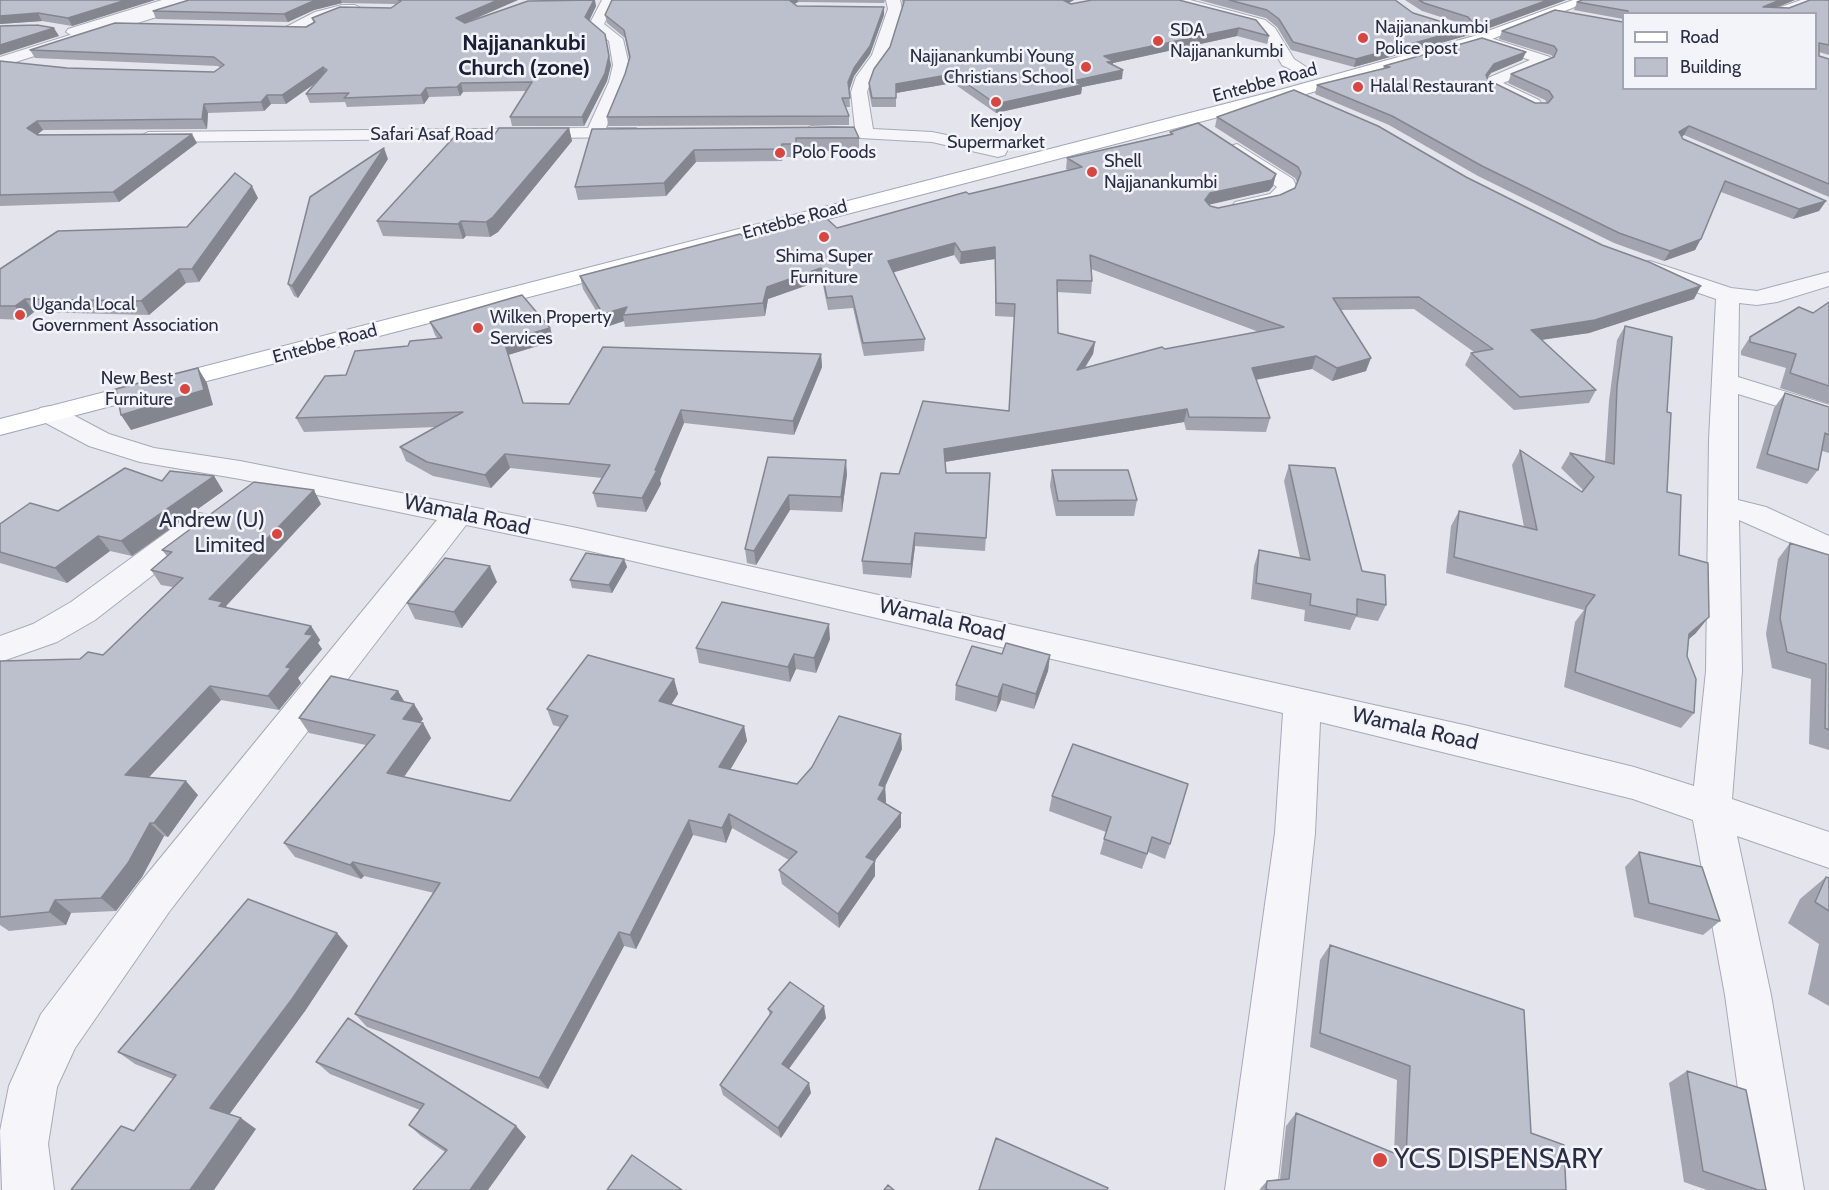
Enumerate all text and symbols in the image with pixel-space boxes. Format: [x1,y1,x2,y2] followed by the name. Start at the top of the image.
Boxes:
[1622,12,1817,90] legend
[1375,17,1488,60] place label: Najjanankumbi Police post
[1170,20,1283,63] place label: SDA Najjanankumbi
[1680,26,1719,48] text: Road
[458,31,590,82] district label: Najjanankubi Church (zone)
[1356,31,1370,45] marker: Najjanankumbi Police post
[1151,34,1165,48] marker: SDA Najjanankumbi
[910,46,1074,88] place label: Najjanankumbi Young Christians School
[1680,56,1741,78] text: Building
[1210,59,1320,107] street label: Entebbe Road
[1079,60,1093,74] marker: Najjanankumbi Young Christians School
[1370,76,1494,98] place label: Halal Restaurant
[1351,80,1365,94] marker: Halal Restaurant
[989,95,1003,109] marker: Kenjoy Supermarket
[947,111,1045,154] place label: Kenjoy Supermarket
[370,124,494,146] street label: Safari Asaf Road
[792,142,876,164] place label: Polo Foods
[773,146,787,160] marker: Polo Foods
[1104,151,1217,194] place label: Shell Najjanankumbi
[1085,165,1099,179] marker: Shell Najjanankumbi
[740,196,850,244] street label: Entebbe Road
[817,230,831,244] marker: Shima Super Furniture
[775,246,873,288] place label: Shima Super Furniture
[32,294,219,336] place label: Uganda Local Government Association
[490,307,612,350] place label: Wilken Property Services
[13,308,27,322] marker: Uganda Local Government Association
[270,320,380,368] street label: Entebbe Road
[471,321,485,335] marker: Wilken Property Services
[101,368,173,410] place label: New Best Furniture
[178,382,192,396] marker: New Best Furniture
[401,489,533,541] street label: Wamala Road
[159,508,265,560] place label: Andrew (U) Limited
[270,527,284,541] marker: Andrew (U) Limited
[876,593,1008,647] street label: Wamala Road
[1349,702,1481,756] street label: Wamala Road
[1394,1144,1602,1176] place label: YCS DISPENSARY
[1371,1151,1389,1169] marker: YCS DISPENSARY

